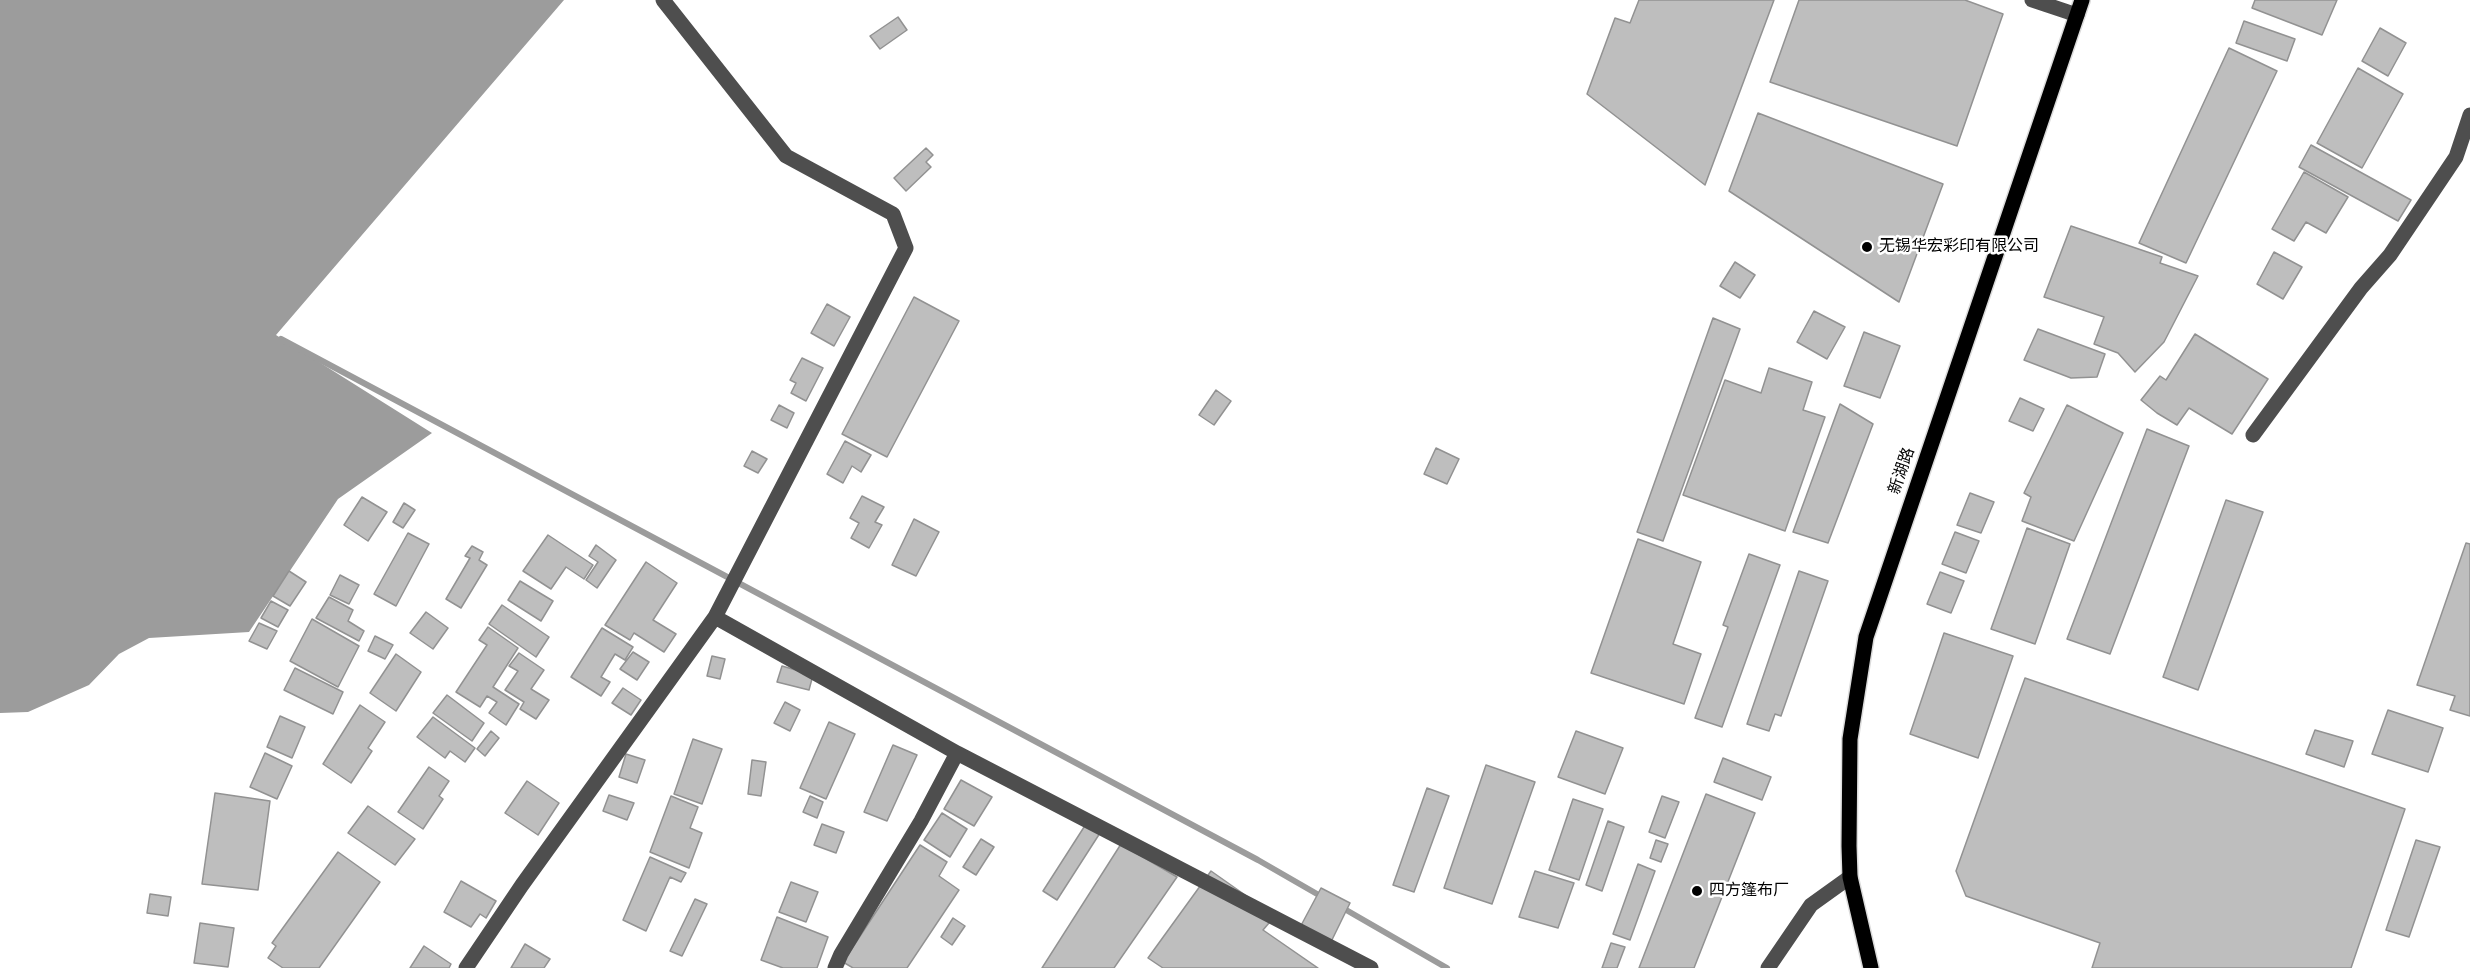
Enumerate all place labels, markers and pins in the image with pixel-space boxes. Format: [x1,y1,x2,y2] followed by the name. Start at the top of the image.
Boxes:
[1879,237,2039,257] place label: 无锡华宏彩印有限公司
[1860,240,1874,254] marker: 无锡华宏彩印有限公司
[1709,881,1789,901] place label: 四方篷布厂
[1690,884,1704,898] marker: 四方篷布厂

